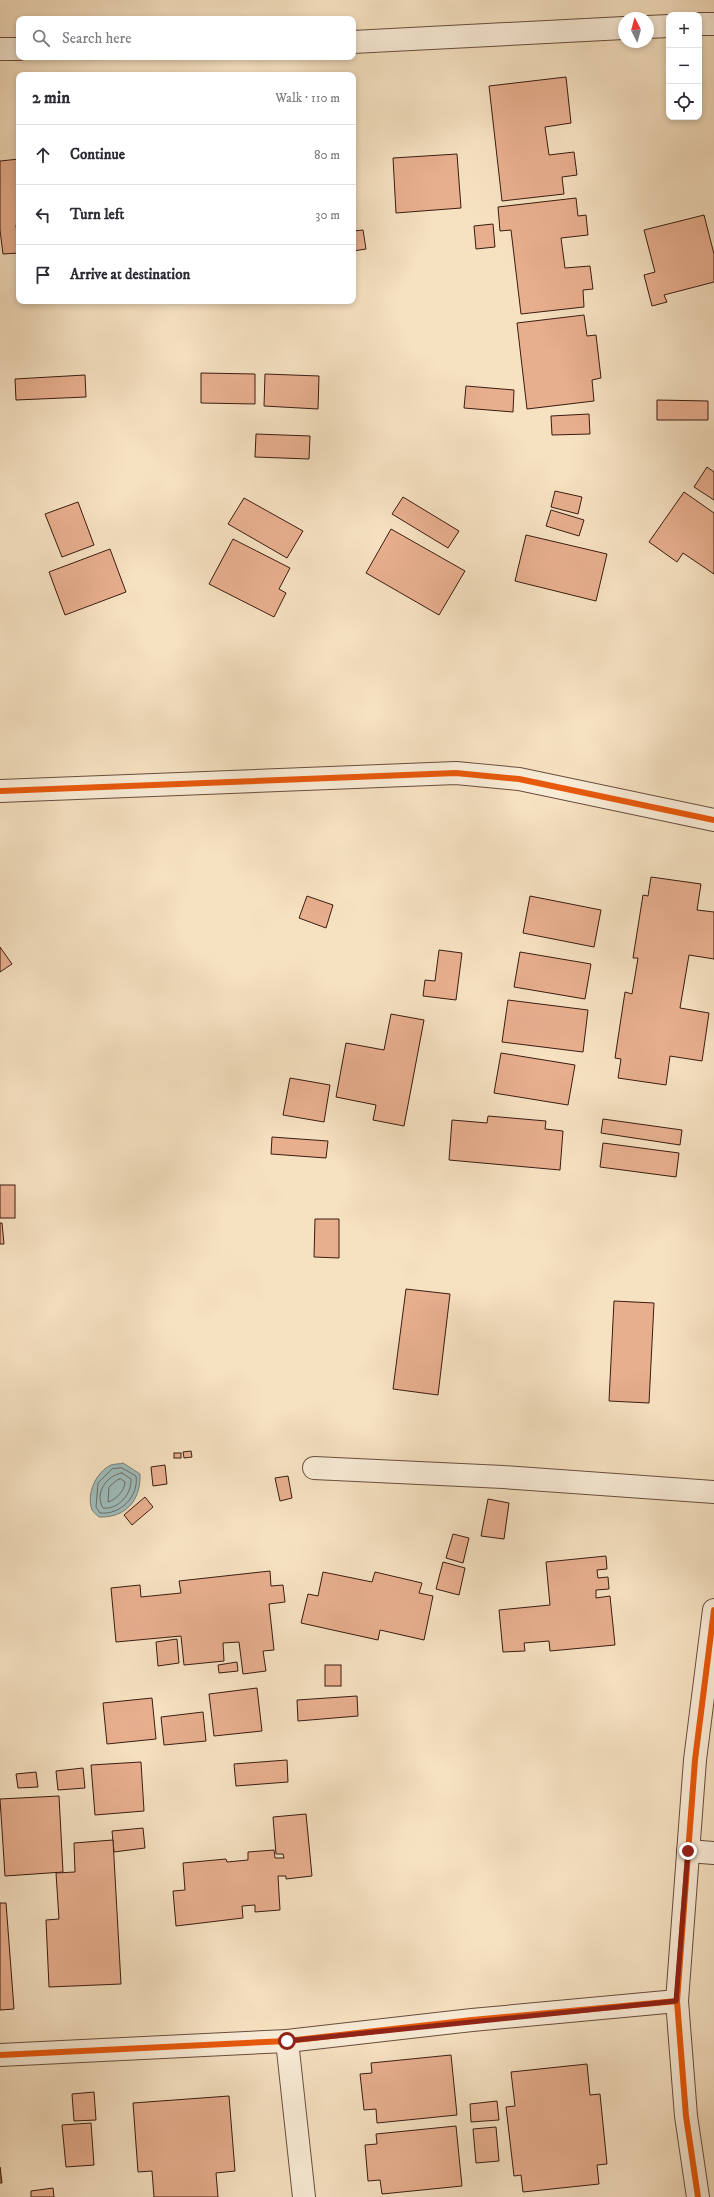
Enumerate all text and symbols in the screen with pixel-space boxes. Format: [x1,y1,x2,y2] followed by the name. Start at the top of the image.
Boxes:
[618,12,654,48] north arrow
[666,12,702,120] map controls
[666,12,702,48] button: +
[16,16,356,60] search box
[30,27,52,49] icon: search
[62,29,131,48] text: Search here
[666,48,702,84] button: −
[666,84,702,120] button: locate
[32,87,70,109] text: 2 min
[275,90,340,106] text: Walk · 110 m
[32,144,54,166] icon: ahead
[70,145,125,164] text: Continue
[314,147,340,163] text: 80 m
[32,204,54,226] icon: left
[70,205,124,224] text: Turn left
[316,207,340,223] text: 30 m
[32,264,54,286] icon: arrive
[70,265,190,284] text: Arrive at destination
[679,1842,697,1860] route end
[278,2032,296,2050] route start

